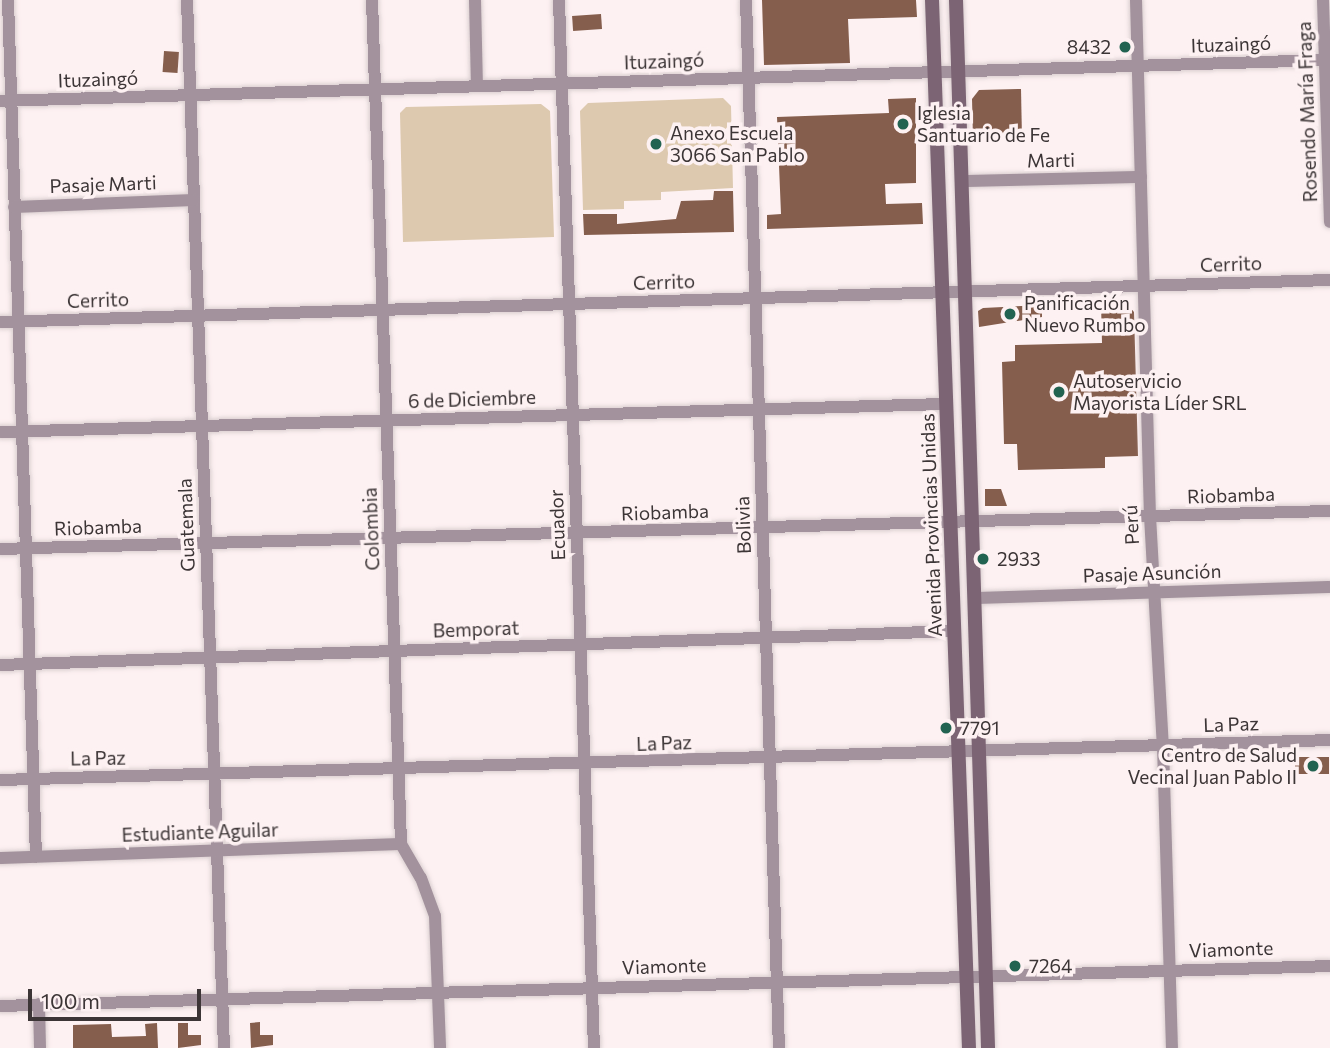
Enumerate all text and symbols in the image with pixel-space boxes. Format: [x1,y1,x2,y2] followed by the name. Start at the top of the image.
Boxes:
[1292,21,1322,203] street label: Rosendo María Fraga
[1190,31,1272,57] street label: Ituzaingó
[1067,36,1111,58] place label: 8432
[1117,39,1133,55] marker: 8432
[623,48,705,74] street label: Ituzaingó
[57,66,139,92] street label: Ituzaingó
[917,102,1050,146] place label: Iglesia Santuario de Fe
[895,116,911,132] marker: Iglesia Santuario de Fe
[670,122,805,166] place label: Anexo Escuela 3066 San Pablo
[648,136,664,152] marker: Anexo Escuela 3066 San Pablo
[1027,148,1075,172] street label: Marti
[49,171,157,197] street label: Pasaje Marti
[1200,252,1262,276] street label: Cerrito
[633,270,695,294] street label: Cerrito
[67,288,129,312] street label: Cerrito
[1024,292,1146,336] place label: Panificación Nuevo Rumbo
[1002,306,1018,322] marker: Panificación Nuevo Rumbo
[1073,370,1247,414] place label: Autoservicio Mayorista Líder SRL
[1051,384,1067,400] marker: Autoservicio Mayorista Líder SRL
[408,385,536,413] street label: 6 de Diciembre
[916,413,946,637] street label: Avenida Provincias Unidas
[173,478,199,572] street label: Guatemala
[1187,482,1275,508] street label: Riobamba
[358,487,384,571] street label: Colombia
[544,489,570,561] street label: Ecuador
[731,496,755,554] street label: Bolivia
[621,499,709,525] street label: Riobamba
[1119,505,1143,545] street label: Perú
[54,514,142,540] street label: Riobamba
[997,548,1041,570] place label: 2933
[975,551,991,567] marker: 2933
[1082,559,1222,587] street label: Pasaje Asunción
[432,616,520,642] street label: Bemporat
[1203,712,1259,736] street label: La Paz
[960,717,1000,739] place label: 7791
[938,720,954,736] marker: 7791
[636,731,692,755] street label: La Paz
[1128,744,1297,788] place label: Centro de Salud Vecinal Juan Pablo II
[70,746,126,770] street label: La Paz
[1303,756,1323,776] marker: Centro de Salud Vecinal Juan Pablo II
[121,818,279,846] street label: Estudiante Aguilar
[1188,936,1274,962] street label: Viamonte
[621,953,707,979] street label: Viamonte
[1029,955,1072,977] place label: 7264
[1007,958,1023,974] marker: 7264
[32,974,205,1018] scale bar
[41,988,100,1013] text: 100 m

